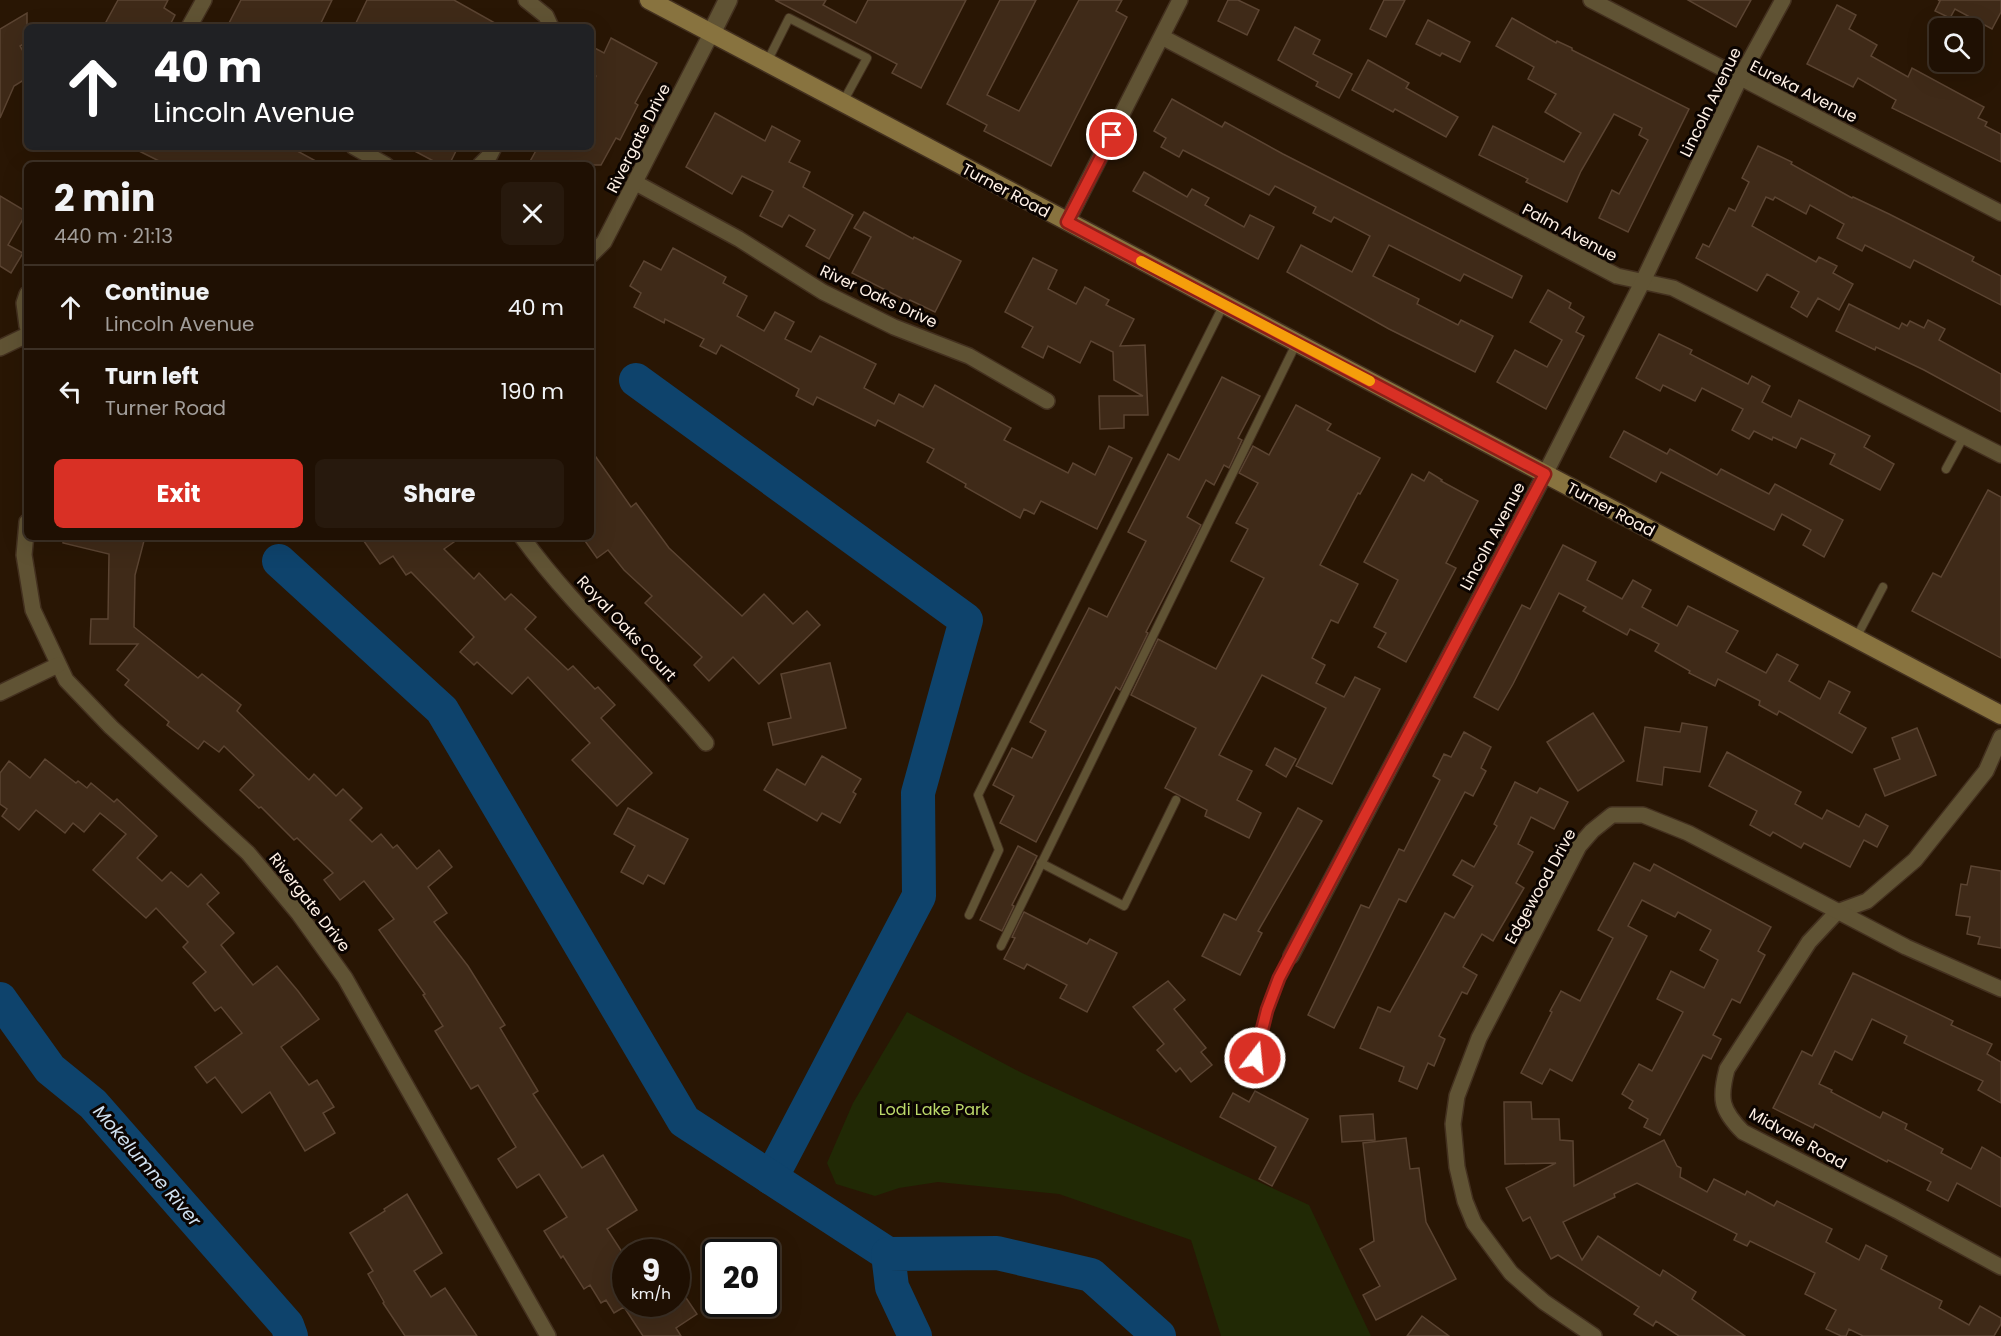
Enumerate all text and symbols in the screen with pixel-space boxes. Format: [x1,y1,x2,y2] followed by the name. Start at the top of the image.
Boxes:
[1929,18,1983,72] map controls
[1929,18,1983,72] button: search
[153,38,262,97] text: 40 m
[1674,43,1747,161] street label: Lincoln Avenue
[54,48,132,126] icon: ahead
[1746,54,1862,128] street label: Eureka Avenue
[601,79,676,197] street label: Rivergate Drive
[153,94,355,131] text: Lincoln Avenue
[1086,109,1137,160] pin
[1095,118,1128,151] icon: arrive
[958,158,1054,223] street label: Turner Road
[54,173,155,224] text: 2 min
[501,182,564,245] button: close
[1518,198,1622,267] street label: Palm Avenue
[54,222,173,250] text: 440 m · 21:13
[816,259,941,334] street label: River Oaks Drive
[105,277,209,308] text: Continue
[54,291,87,324] icon: ahead
[508,292,564,323] text: 40 m
[105,310,254,338] text: Lincoln Avenue
[105,361,199,392] text: Turn left
[54,375,87,408] icon: left
[501,376,564,407] text: 190 m
[105,394,226,422] text: Turner Road
[54,459,303,528] button: Exit
[315,459,564,528] button: Share
[1563,477,1659,542] street label: Turner Road
[1454,478,1531,594] street label: Lincoln Avenue
[572,570,682,686] street label: Royal Oaks Court
[1499,824,1582,948] street label: Edgewood Drive
[264,848,356,957] street label: Rivergate Drive
[1223,1026,1287,1090] position arrow
[879,1098,990,1121] park label: Lodi Lake Park
[88,1100,208,1233] water label: Mokelumne River
[1745,1102,1851,1175] street label: Midvale Road
[702,1239,780,1317] speed limit sign: 20
[642,1249,660,1292] text: 9
[631,1283,671,1304] text: km/h

